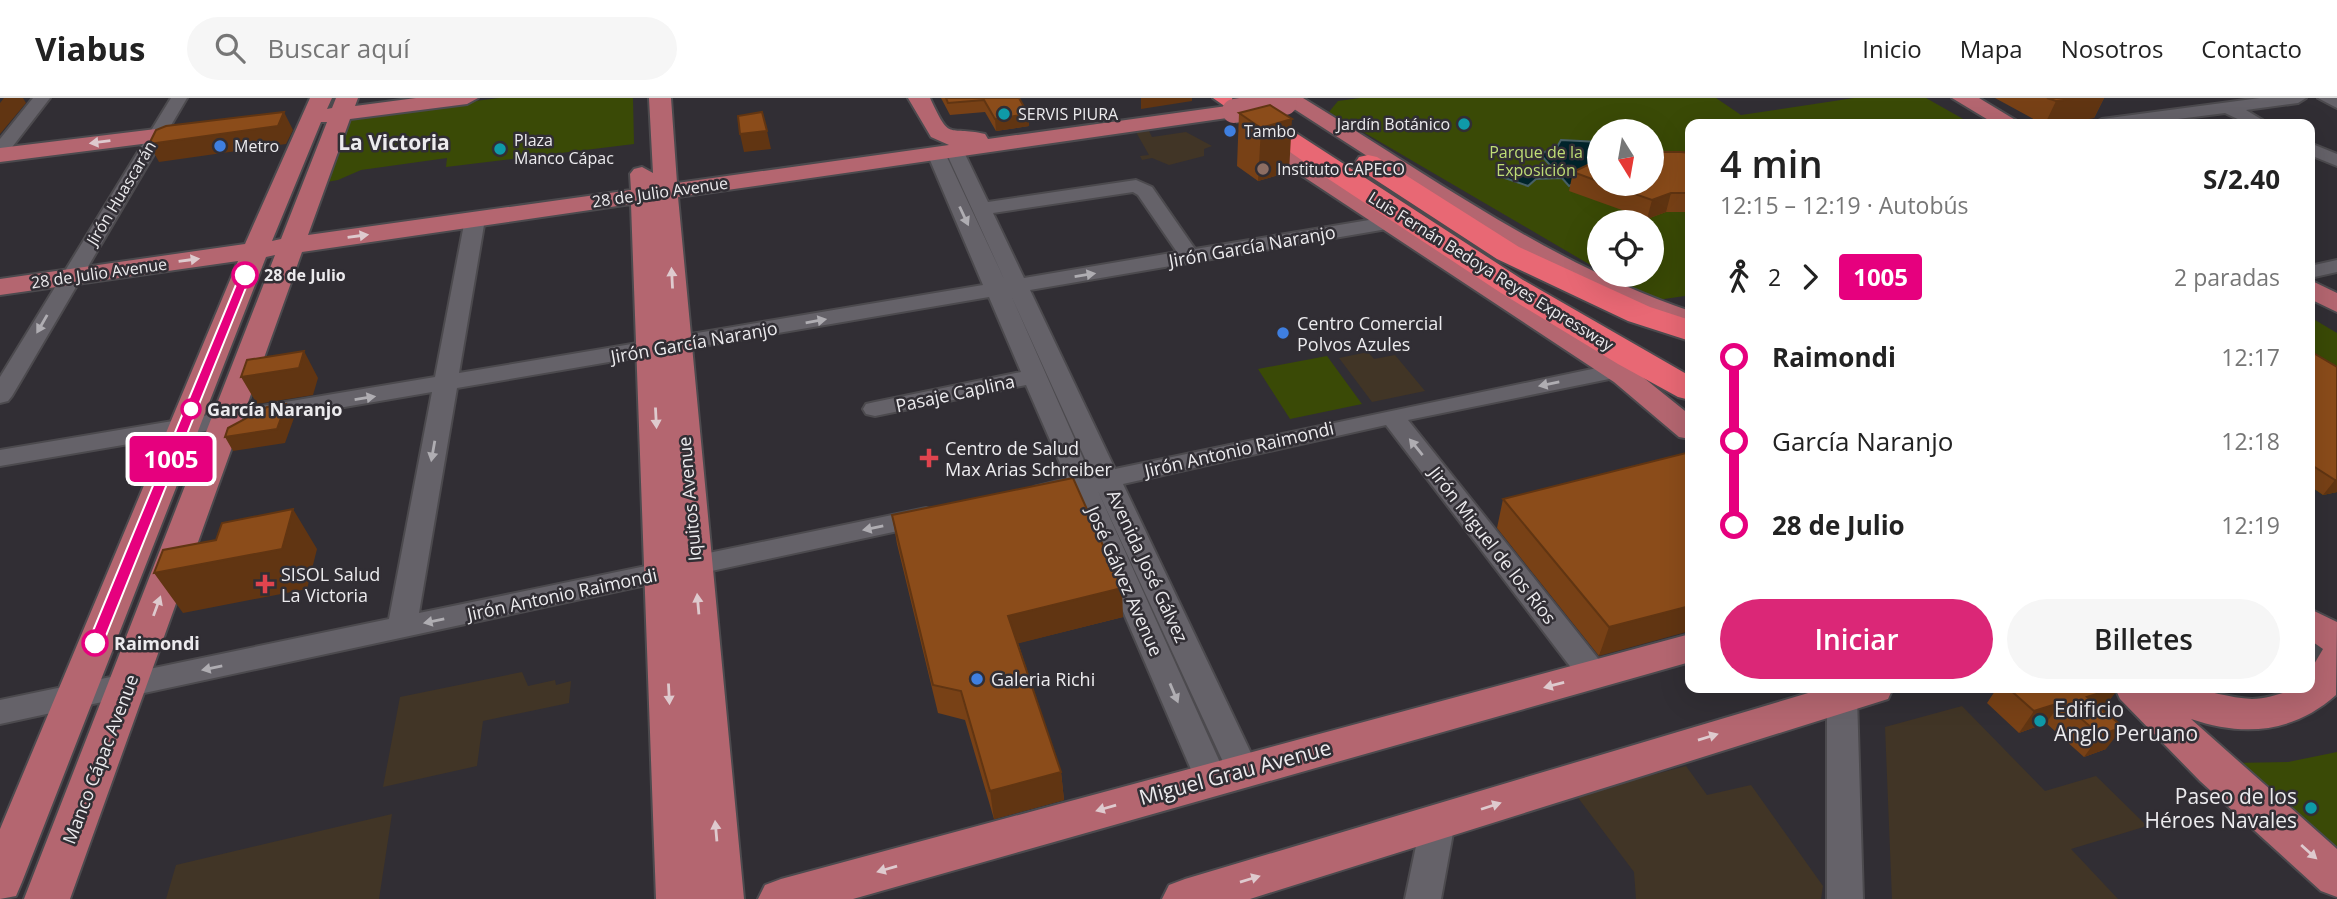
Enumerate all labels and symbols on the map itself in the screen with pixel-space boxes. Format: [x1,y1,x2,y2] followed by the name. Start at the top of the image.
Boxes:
[1018,103,1119,125] place label: SERVIS PIURA
[996,106,1012,122] marker: SERVIS PIURA
[1335,113,1450,135] place label: Jardín Botánico
[1456,116,1472,132] marker: Jardín Botánico
[1587,119,1664,196] north arrow
[1244,120,1296,142] place label: Tambo
[1222,123,1238,139] marker: Tambo
[338,128,450,156] district label: La Victoria
[514,129,614,169] place label: Plaza Manco Cápac
[234,135,279,157] place label: Metro
[80,137,161,251] street label: Jirón Huascarán
[89,137,111,148] one-way arrow
[212,138,228,154] marker: Metro
[492,141,508,157] marker: Plaza Manco Cápac
[1489,141,1583,181] park label: Parque de la Exposición
[1277,158,1405,180] place label: Instituto CAPECO
[1255,161,1271,177] marker: Instituto CAPECO
[591,172,729,212] street label: 28 de Julio Avenue
[1364,186,1619,356] street label: Luis Fernán Bedoya Reyes Expressway
[959,205,970,226] one-way arrow
[1165,220,1337,273] street label: Jirón García Naranjo
[347,230,369,241] one-way arrow
[30,253,168,293] street label: 28 de Julio Avenue
[178,254,200,265] one-way arrow
[232,262,258,288] marker: 28 de Julio
[264,264,346,286] place label: 28 de Julio
[667,266,678,288] one-way arrow
[1074,269,1096,280] one-way arrow
[1297,311,1443,356] place label: Centro Comercial Polvos Azules
[36,315,48,334] one-way arrow
[805,315,827,326] one-way arrow
[607,316,779,369] street label: Jirón García Naranjo
[1275,325,1291,341] marker: Centro Comercial Polvos Azules
[893,369,1017,417] street label: Pasaje Caplina
[1538,379,1560,390] one-way arrow
[354,392,376,403] one-way arrow
[207,397,342,421] place label: García Naranjo
[181,399,201,419] marker: García Naranjo
[650,407,661,429] one-way arrow
[1140,416,1336,483] street label: Jirón Antonio Raimondi
[122,436,220,482] line badge: 1005
[672,436,706,562] street label: Iquitos Avenue
[945,436,1112,481] place label: Centro de Salud Max Arias Schreiber
[1409,438,1424,455] one-way arrow
[427,440,438,462] one-way arrow
[919,448,939,468] marker: Centro de Salud Max Arias Schreiber
[1423,460,1562,629] street label: Jirón Miguel de los Ríos
[1102,486,1194,646] street label: Avenida José Gálvez
[1080,501,1169,660] street label: José Gálvez Avenue
[862,523,884,534] one-way arrow
[281,562,380,607] place label: SISOL Salud La Victoria
[463,562,659,626] street label: Jirón Antonio Raimondi
[255,574,275,594] marker: SISOL Salud La Victoria
[692,593,703,615] one-way arrow
[152,595,163,616] one-way arrow
[423,615,445,626] one-way arrow
[82,630,108,656] marker: Raimondi
[114,631,200,655] place label: Raimondi
[201,662,223,673] one-way arrow
[991,667,1095,691] place label: Galeria Richi
[57,671,143,847] street label: Manco Cápac Avenue
[969,671,985,687] marker: Galeria Richi
[1543,680,1565,691] one-way arrow
[663,683,674,705] one-way arrow
[1168,683,1180,703] one-way arrow
[2054,695,2198,747] place label: Edificio Anglo Peruano
[2032,713,2048,729] marker: Edificio Anglo Peruano
[1698,731,1719,741] one-way arrow
[1136,733,1334,811] street label: Miguel Grau Avenue
[2145,782,2297,834] place label: Paseo de los Héroes Navales
[1481,800,1502,810] one-way arrow
[2303,800,2319,816] marker: Paseo de los Héroes Navales
[1095,803,1117,814] one-way arrow
[710,820,721,842] one-way arrow
[2300,844,2318,860] one-way arrow
[876,865,897,875] one-way arrow
[1240,874,1261,884] one-way arrow

